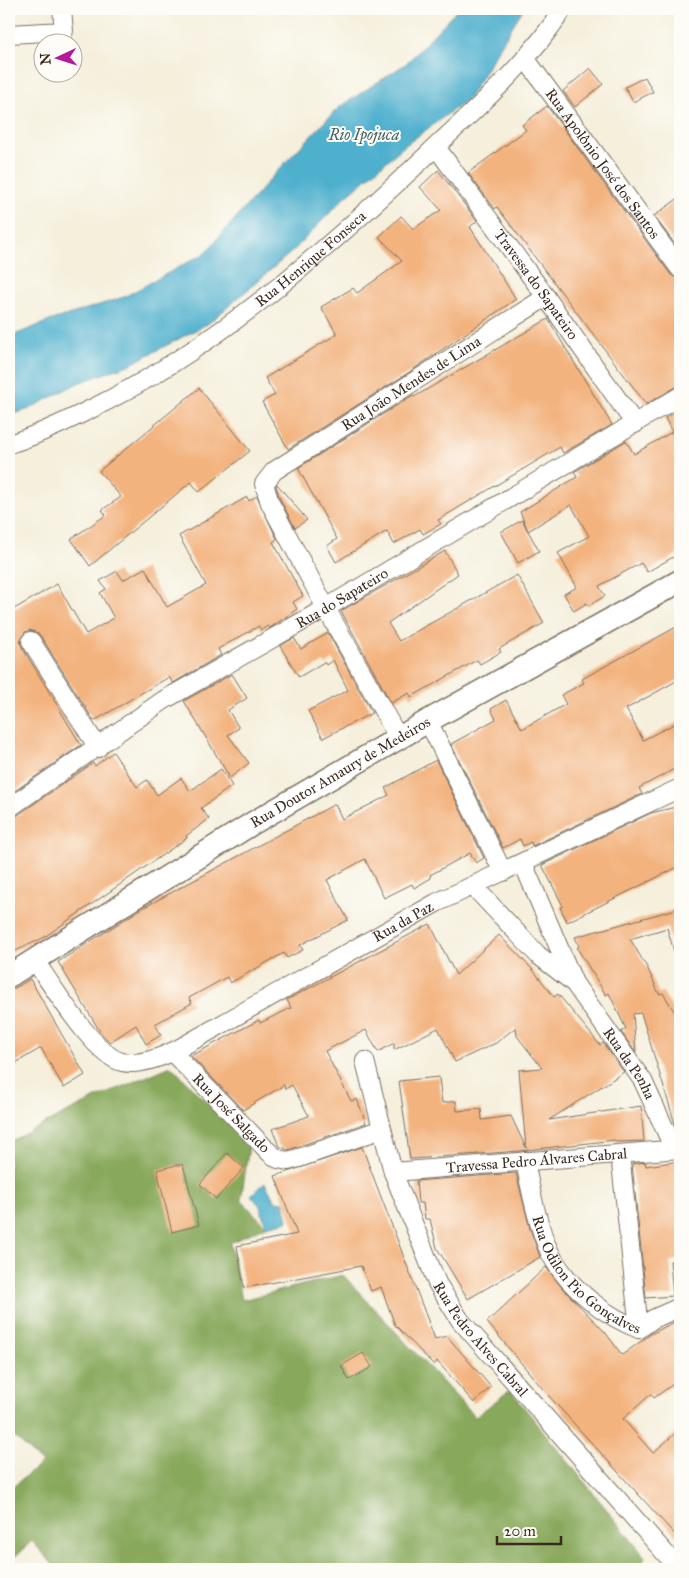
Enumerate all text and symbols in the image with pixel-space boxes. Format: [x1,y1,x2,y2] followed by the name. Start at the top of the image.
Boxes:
[32,32,82,82] north arrow
[37,52,54,65] text: N
[541,85,664,242] street label: Rua Apolônio José dos Santos
[328,125,400,145] water label: Rio Ipojuca
[252,207,370,311] street label: Rua Henrique Fonseca
[490,226,582,343] street label: Travessa do Sapateiro
[338,332,485,435] street label: Rua João Mendes de Lima
[293,564,392,632] street label: Rua do Sapateiro
[247,713,434,832] street label: Rua Doutor Amaury de Medeiros
[369,897,436,946] street label: Rua da Paz
[599,1024,659,1103] street label: Rua da Penha
[189,1069,274,1157] street label: Rua José Salgado
[445,1144,629,1177] street label: Travessa Pedro Álvares Cabral
[528,1213,643,1338] street label: Rua Odilon Pio Gonçalves
[429,1278,533,1401] street label: Rua Pedro Alves Cabral
[497,1513,560,1545] scale bar
[504,1522,536,1540] text: 20 m

